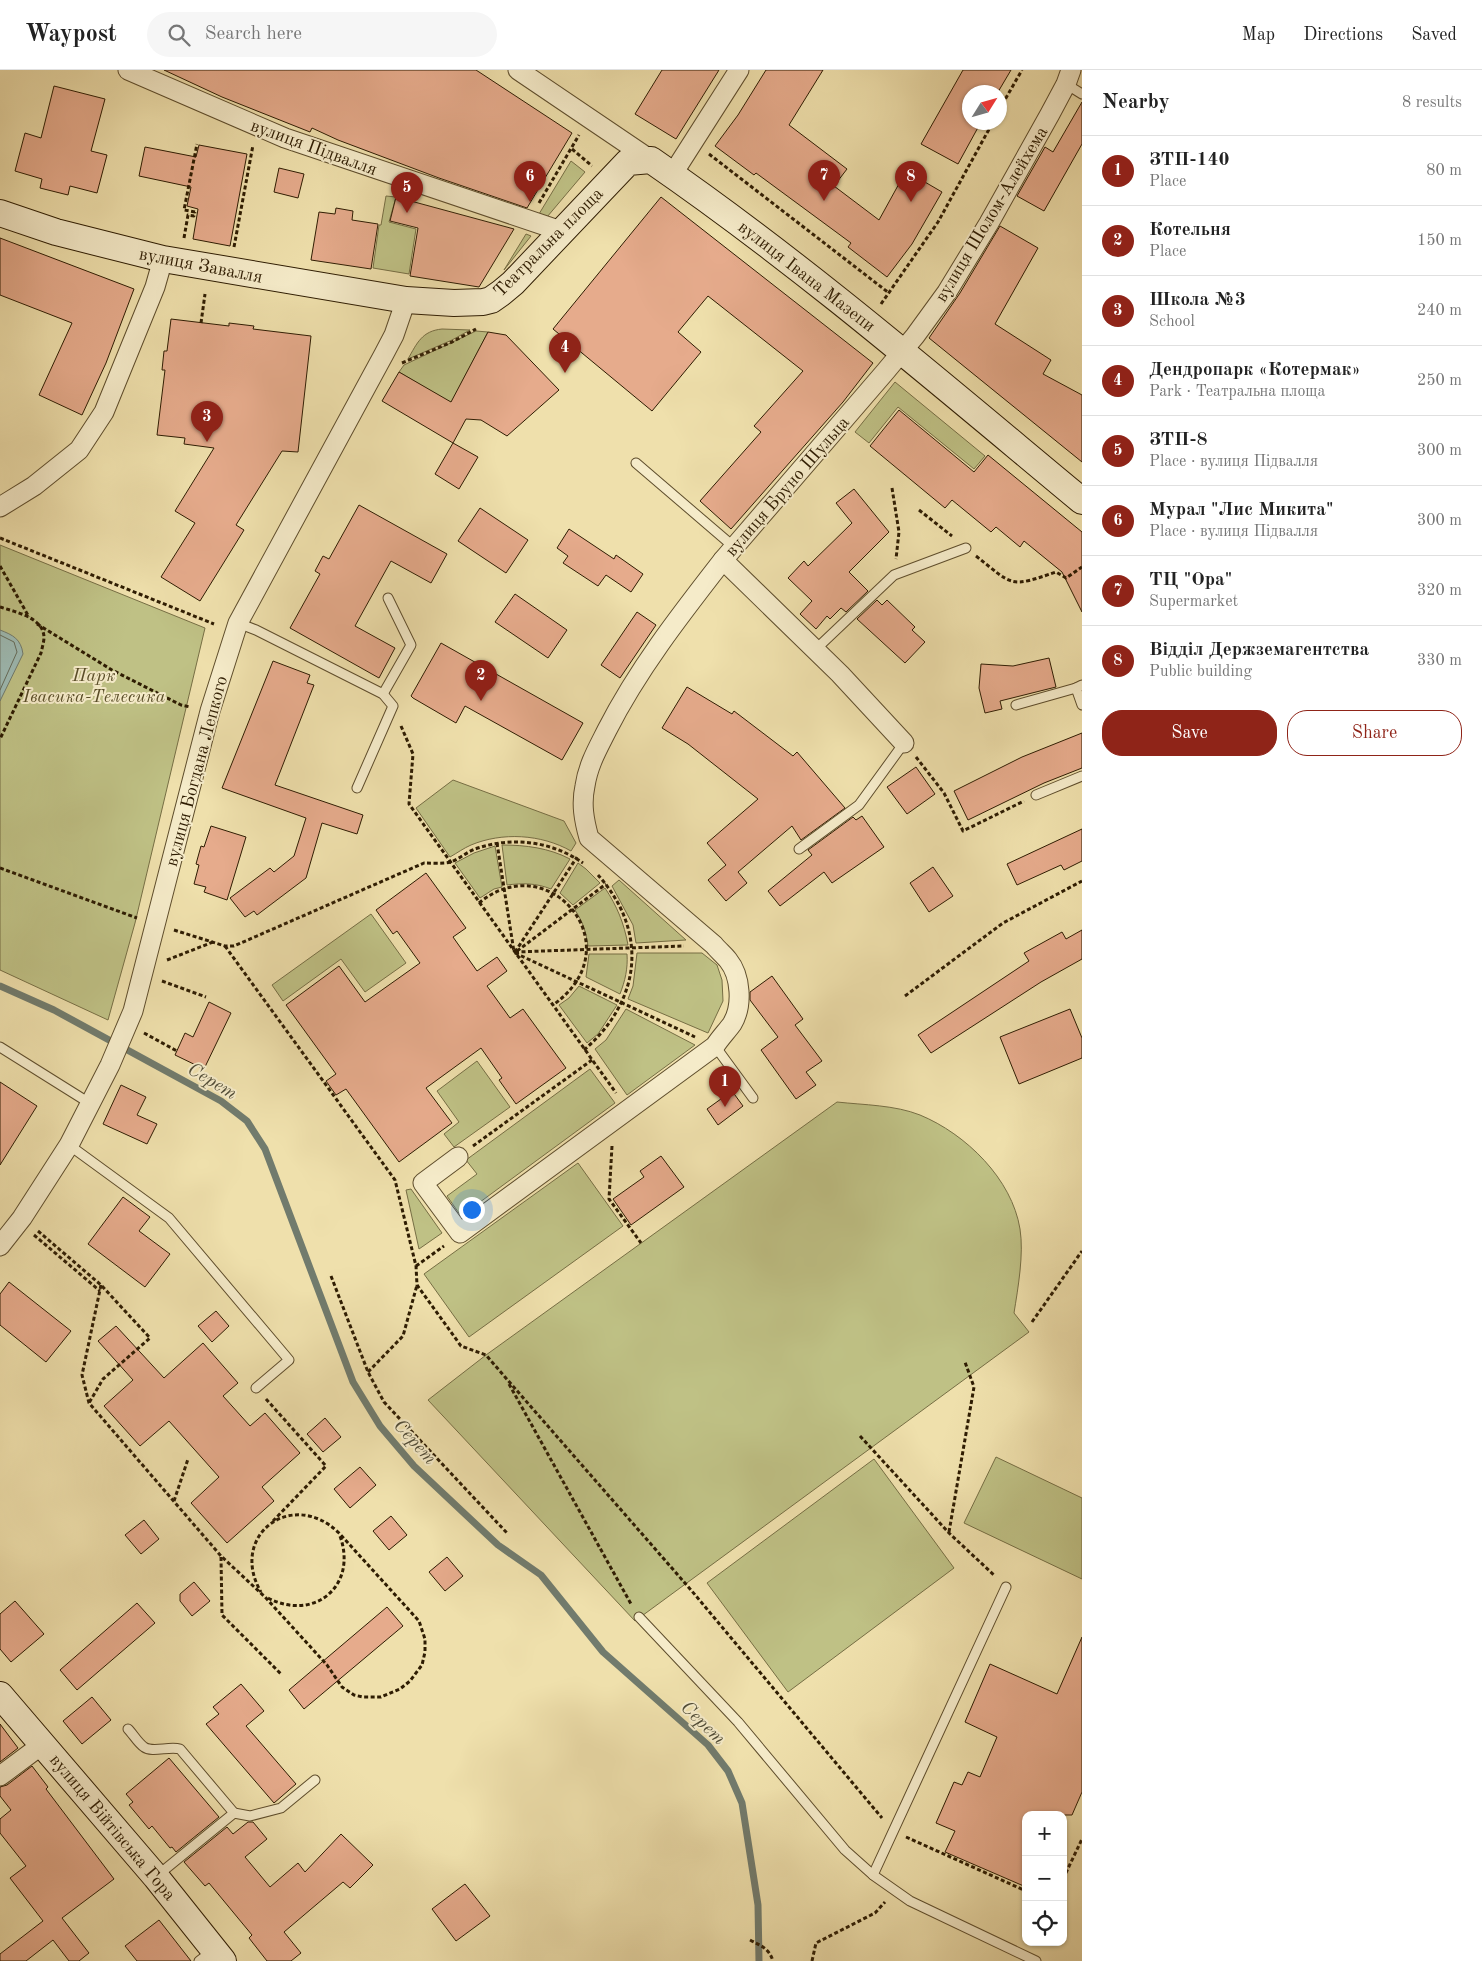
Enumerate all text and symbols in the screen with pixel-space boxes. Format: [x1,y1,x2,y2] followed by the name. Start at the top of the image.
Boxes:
[147,12,497,57] search box
[165,21,193,49] icon: search
[25,23,117,47] text: Waypost
[205,25,302,44] text: Search here
[1242,26,1275,44] text: Map
[1303,26,1383,44] text: Directions
[1411,26,1457,44] text: Saved
[962,85,1007,130] north arrow
[1102,92,1170,113] text: Nearby
[1402,95,1462,111] text: 8 results
[248,117,379,179] street label: вулиця Підвалля
[932,124,1051,305] street label: вулиця Шолом-Алейхема
[1149,151,1230,170] text: ЗТП-140
[808,160,840,201] pin: 7
[514,161,546,202] pin: 6
[895,161,927,202] pin: 8
[1113,163,1123,179] text: 1
[1426,163,1462,179] text: 80 m
[391,172,423,213] pin: 5
[1149,174,1186,190] text: Place
[491,185,607,301] street label: Театральна площа
[735,218,878,336] street label: вулиця Івана Мазепи
[1149,221,1231,240] text: Котельня
[1113,233,1123,249] text: 2
[1417,233,1462,249] text: 150 m
[1149,244,1186,260] text: Place
[138,245,264,287] street label: вулиця Завалля
[1149,291,1246,310] text: Школа №3
[1113,303,1123,319] text: 3
[1417,303,1462,319] text: 240 m
[1149,314,1195,330] text: School
[549,332,581,373] pin: 4
[1149,361,1361,380] text: Дендропарк «Котермак»
[1113,373,1123,389] text: 4
[1417,373,1462,389] text: 250 m
[1149,384,1325,400] text: Park · Театральна площа
[191,401,223,442] pin: 3
[722,413,853,560] street label: вулиця Бруно Шульца
[1149,431,1207,450] text: ЗТП-8
[1113,443,1123,459] text: 5
[1417,443,1462,459] text: 300 m
[1149,454,1318,470] text: Place · вулиця Підвалля
[1149,501,1333,520] text: Мурал "Лис Микита"
[1113,513,1123,529] text: 6
[1417,513,1462,529] text: 300 m
[1149,524,1318,540] text: Place · вулиця Підвалля
[1149,571,1232,590] text: ТЦ "Ора"
[1113,583,1123,599] text: 7
[1417,583,1462,599] text: 320 m
[1149,594,1238,610] text: Supermarket
[1149,641,1369,660] text: Відділ Держземагентства
[1113,653,1123,669] text: 8
[1417,653,1462,669] text: 330 m
[465,660,497,701] pin: 2
[1149,664,1252,680] text: Public building
[22,667,166,706] park label: Парк Івасика-Телесика
[163,674,231,868] street label: вулиця Богдана Лепкого
[1102,710,1277,756] button: Save
[1287,710,1462,756] button: Share
[184,1060,240,1104] water label: Серет
[709,1066,741,1107] pin: 1
[459,1197,485,1223] your location
[389,1416,439,1469] water label: Серет
[676,1698,728,1749] water label: Серет
[46,1751,179,1904] street label: вулиця Війтівська Гора
[1022,1811,1067,1946] map controls
[1022,1811,1067,1856] button: +
[1022,1856,1067,1901] button: −
[1022,1901,1067,1946] button: locate

